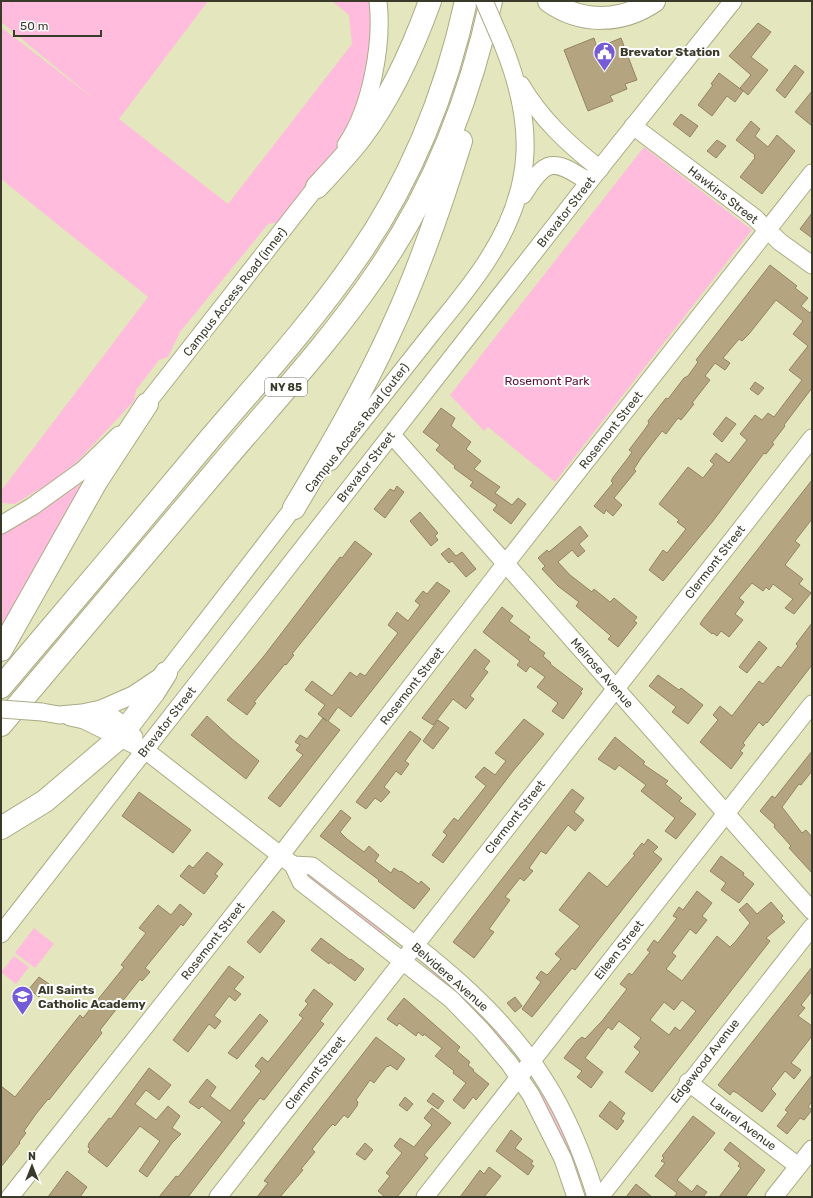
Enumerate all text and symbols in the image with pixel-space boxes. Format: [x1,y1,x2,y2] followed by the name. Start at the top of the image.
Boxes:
[14,12,101,38] scale bar
[20,19,48,33] text: 50 m
[591,39,617,72] public building icon: Brevator Station
[620,45,720,59] place label: Brevator Station
[685,163,761,227] street label: Hawkins Street
[534,174,598,250] street label: Brevator Street
[180,225,290,359] street label: Campus Access Road (inner)
[302,361,412,495] street label: Campus Access Road (outer)
[505,374,590,388] park label: Rosemont Park
[265,378,307,396] road number: NY 85
[576,388,646,472] street label: Rosemont Street
[334,429,398,505] street label: Brevator Street
[682,522,748,601] street label: Clermont Street
[568,635,636,711] street label: Melrose Avenue
[377,644,447,728] street label: Rosemont Street
[135,684,199,760] street label: Brevator Street
[482,777,548,856] street label: Clermont Street
[178,899,248,983] street label: Rosemont Street
[591,917,647,982] street label: Eileen Street
[409,940,491,1014] street label: Belvidere Avenue
[38,983,146,1011] place label: All Saints Catholic Academy
[9,984,35,1017] school or university icon: All Saints Catholic Academy
[668,1016,742,1106] street label: Edgewood Avenue
[282,1033,348,1112] street label: Clermont Street
[707,1095,779,1154] street label: Laurel Avenue
[12,1146,52,1186] north arrow
[28,1150,36,1163] text: N

